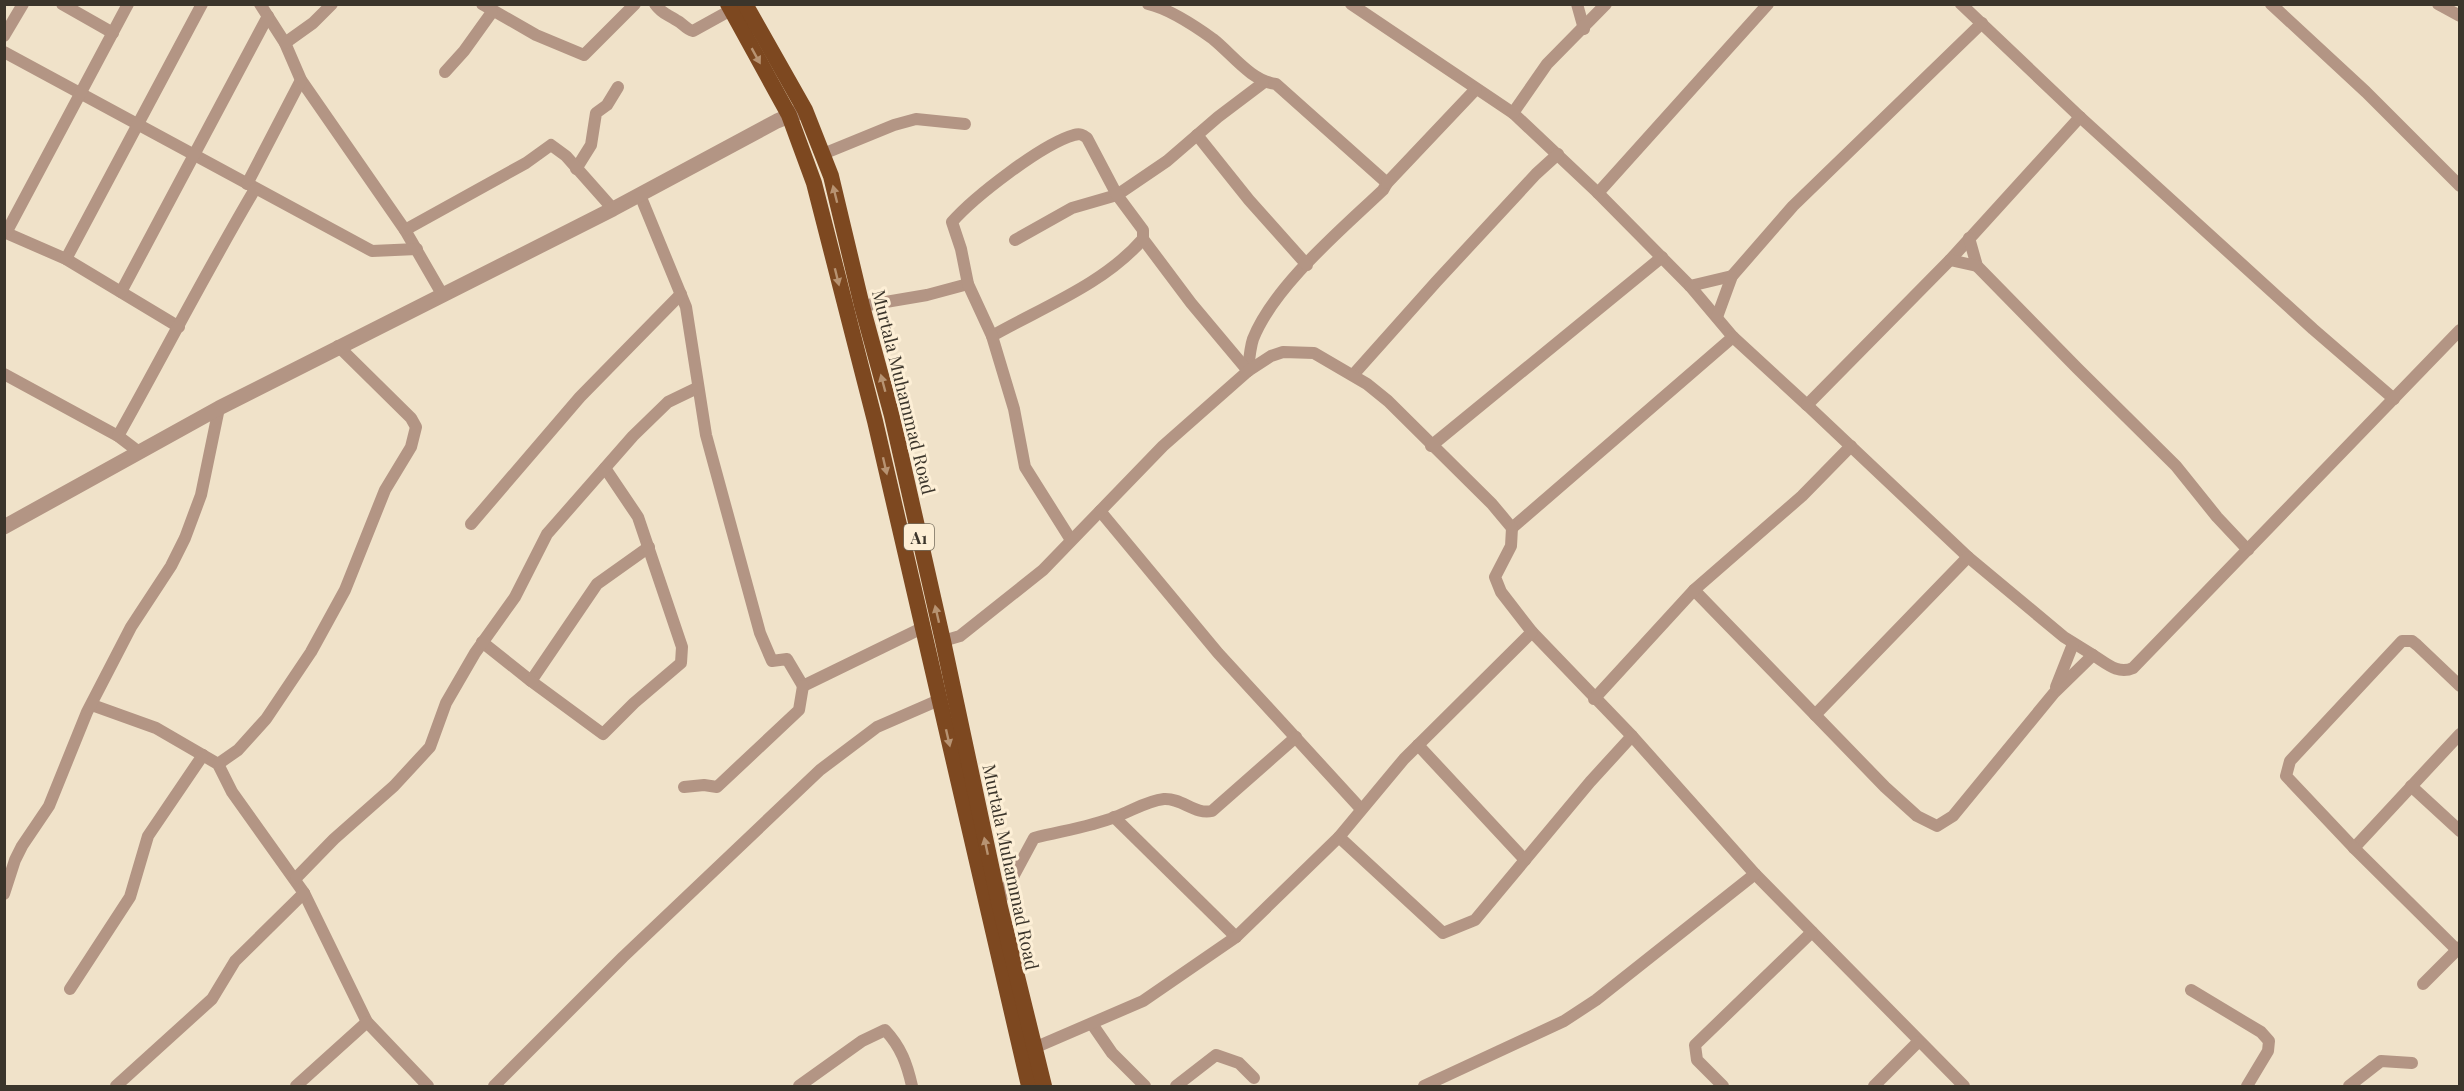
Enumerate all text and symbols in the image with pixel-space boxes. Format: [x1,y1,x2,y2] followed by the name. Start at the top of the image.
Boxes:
[751,48,761,65] one-way arrow
[830,185,840,203] one-way arrow
[833,268,843,286] one-way arrow
[867,287,941,497] street label: Murtala Muhammad Road
[877,374,887,392] one-way arrow
[881,457,890,476] one-way arrow
[904,524,934,550] road number: A1
[931,605,941,623] one-way arrow
[944,728,953,747] one-way arrow
[977,762,1045,973] street label: Murtala Muhammad Road
[981,837,991,855] one-way arrow

